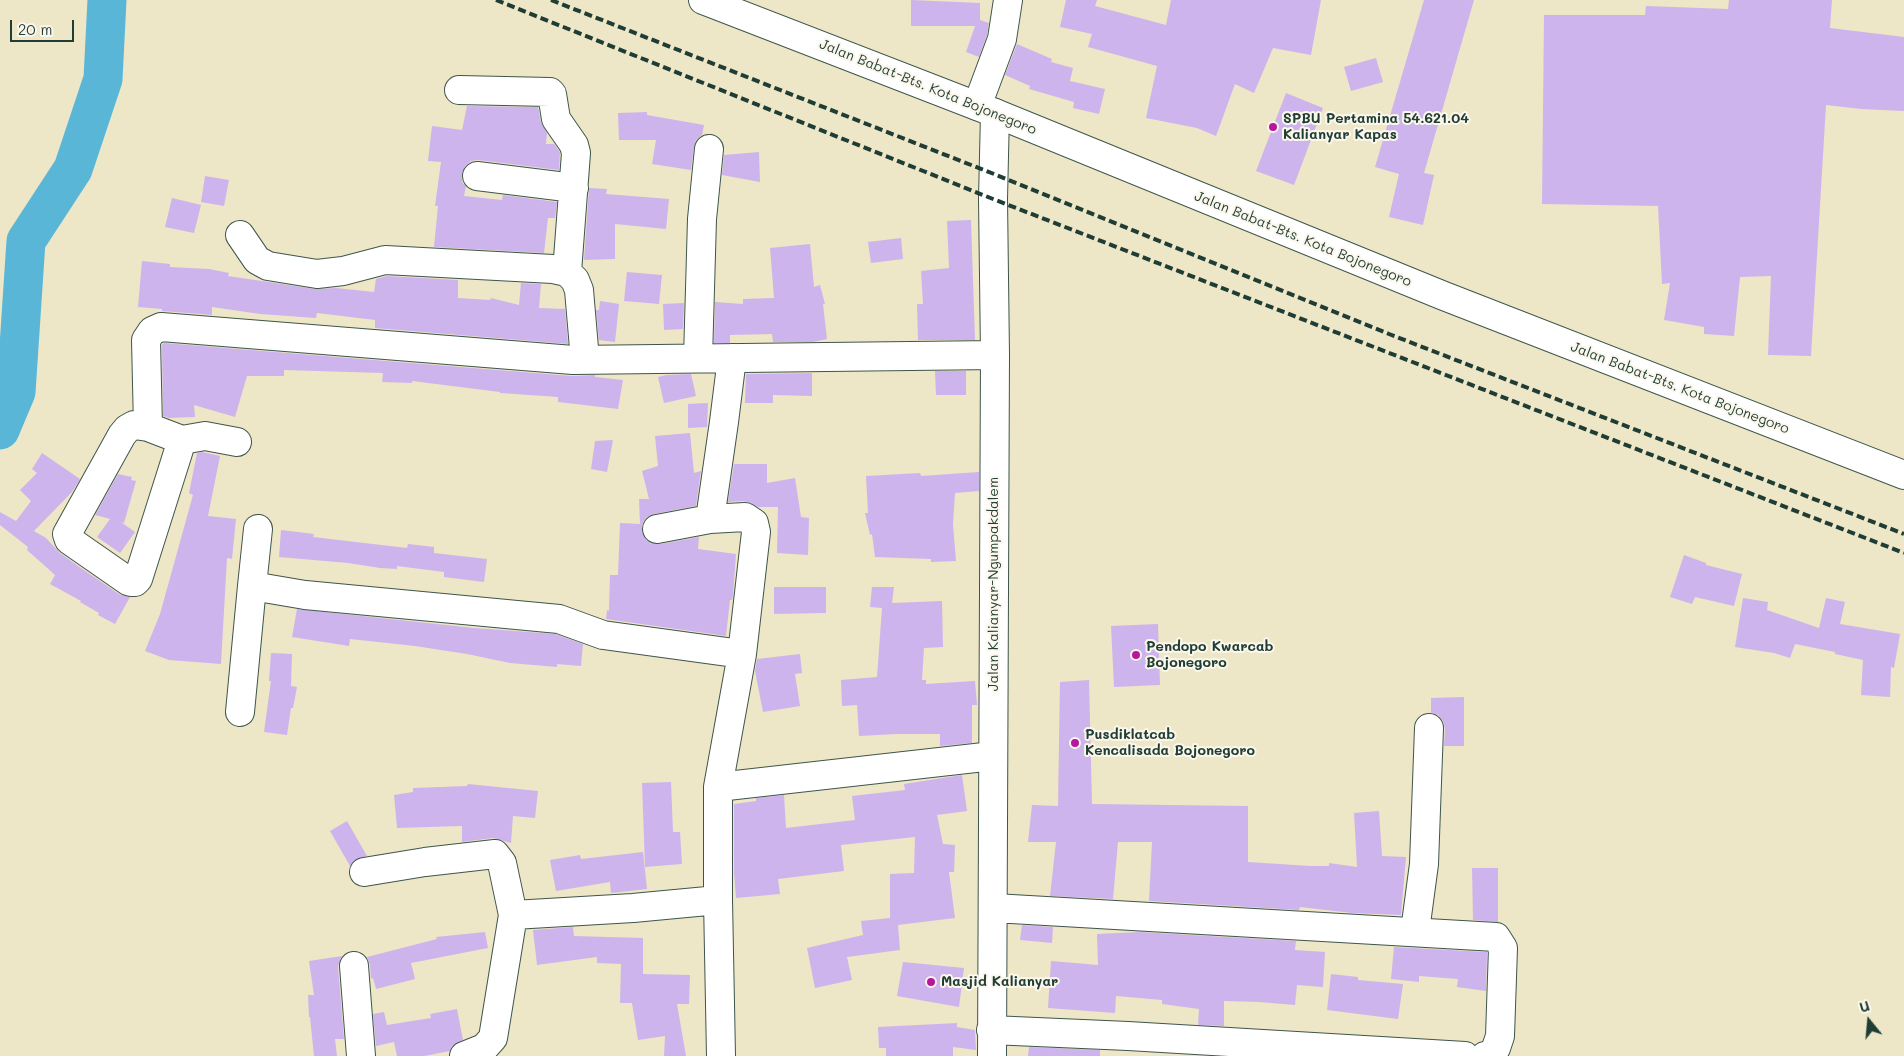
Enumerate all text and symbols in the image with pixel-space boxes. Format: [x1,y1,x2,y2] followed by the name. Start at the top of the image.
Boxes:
[12,10,76,42] scale bar
[18,19,52,39] text: 20 m
[817,36,1039,138] street label: Jalan Babat-Bts. Kota Bojonegoro
[1283,111,1469,144] place label: SPBU Pertamina 54.621.04 Kalianyar Kapas
[1267,121,1279,133] marker: SPBU Pertamina 54.621.04 Kalianyar Kapas
[1192,188,1414,290] street label: Jalan Babat-Bts. Kota Bojonegoro
[1568,338,1792,438] street label: Jalan Babat-Bts. Kota Bojonegoro
[986,477,1002,691] street label: Jalan Kalianyar-Ngumpakdalem
[1146,639,1273,672] place label: Pendopo Kwarcab Bojonegoro
[1130,649,1142,661] marker: Pendopo Kwarcab Bojonegoro
[1085,727,1255,760] place label: Pusdiklatcab Kencalisada Bojonegoro
[1069,737,1081,749] marker: Pusdiklatcab Kencalisada Bojonegoro
[941,974,1058,990] place label: Masjid Kalianyar
[925,976,937,988] marker: Masjid Kalianyar
[1844,996,1894,1046] north arrow
[1857,996,1872,1017] text: U

